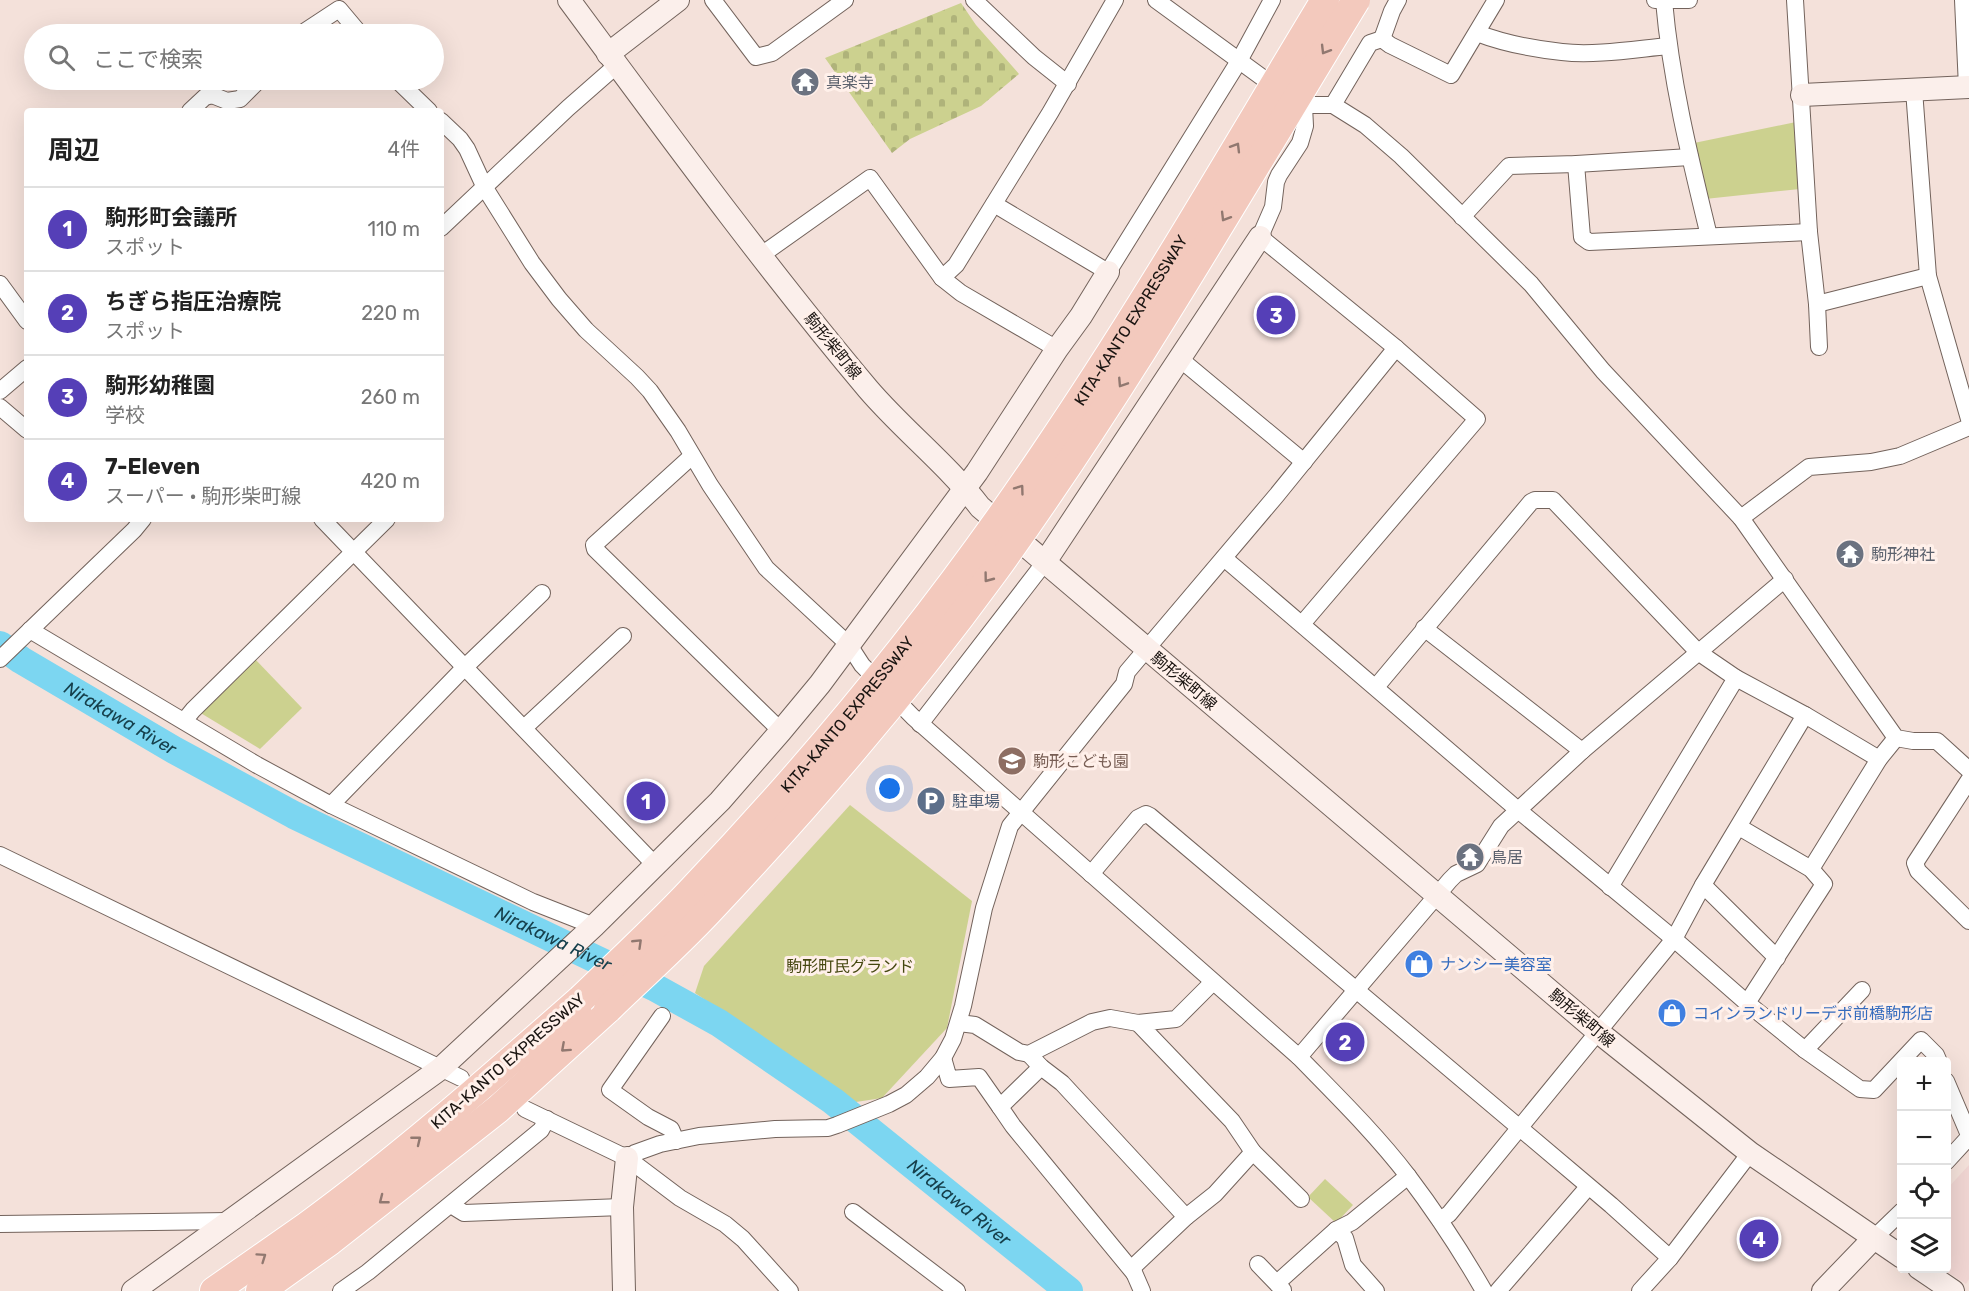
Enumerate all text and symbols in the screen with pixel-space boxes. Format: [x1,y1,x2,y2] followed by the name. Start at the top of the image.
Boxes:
[24,24,444,90] search box
[45,41,78,74] icon: search
[1321,44,1333,54] one-way arrow
[93,46,203,73] text: ここで検索
[789,66,821,98] temple icon: 真楽寺
[826,73,874,92] place label: 真楽寺
[48,135,100,166] text: 周辺
[388,137,420,161] text: 4件
[1229,143,1241,153] one-way arrow
[105,204,237,231] text: 駒形町会議所
[1220,211,1232,221] one-way arrow
[63,217,72,241] text: 1
[368,217,420,241] text: 110 m
[1070,231,1191,409] street label: KITA-KANTO EXPRESSWAY
[105,235,185,259] text: スポット
[105,288,281,315] text: ちぎら指圧治療院
[1256,292,1296,338] pin: 3
[61,301,74,325] text: 2
[361,301,420,325] text: 220 m
[800,309,866,383] street label: 駒形柴町線
[105,319,185,343] text: スポット
[105,372,215,399] text: 駒形幼稚園
[1118,376,1129,387] one-way arrow
[61,385,74,409] text: 3
[361,385,420,409] text: 260 m
[105,403,145,427] text: 学校
[105,453,200,480] text: 7-Eleven
[61,469,74,493] text: 4
[360,469,420,493] text: 420 m
[105,484,301,508] text: スーパー · 駒形柴町線
[1013,485,1024,496] one-way arrow
[1834,538,1866,570] temple icon: 駒形神社
[1871,545,1935,564] place label: 駒形神社
[985,572,996,583] one-way arrow
[776,632,918,796] street label: KITA-KANTO EXPRESSWAY
[1147,648,1221,714] street label: 駒形柴町線
[60,677,181,761] water label: Nirakawa River
[996,745,1028,777] school or university icon: 駒形こども園
[1033,752,1129,771] place label: 駒形こども園
[875,774,904,803] your location
[626,778,666,824] pin: 1
[915,785,947,817] parking icon: 駐車場
[952,792,1000,811] place label: 駐車場
[1454,841,1486,873] temple icon: 鳥居
[1491,848,1523,867] place label: 鳥居
[491,902,616,976] water label: Nirakawa River
[632,939,642,950] one-way arrow
[1403,948,1435,980] shop icon: ナンシー美容室
[1440,955,1552,974] place label: ナンシー美容室
[786,957,914,976] park label: 駒形町民グランド
[1545,985,1619,1051] street label: 駒形柴町線
[427,989,589,1133] street label: KITA-KANTO EXPRESSWAY
[1656,997,1688,1029] shop icon: コインランドリーデポ前橋駒形店
[1693,1004,1933,1023] place label: コインランドリーデポ前橋駒形店
[1326,1020,1364,1064] pin: 2
[561,1041,571,1052] one-way arrow
[1897,1057,1951,1273] map controls
[1897,1057,1951,1111] button: +
[1897,1111,1951,1165] button: −
[410,1136,421,1147] one-way arrow
[903,1154,1016,1251] water label: Nirakawa River
[1897,1165,1951,1219] button: locate
[379,1193,390,1204] one-way arrow
[1740,1216,1778,1262] pin: 4
[1897,1219,1951,1273] button: layers
[255,1253,266,1264] one-way arrow

